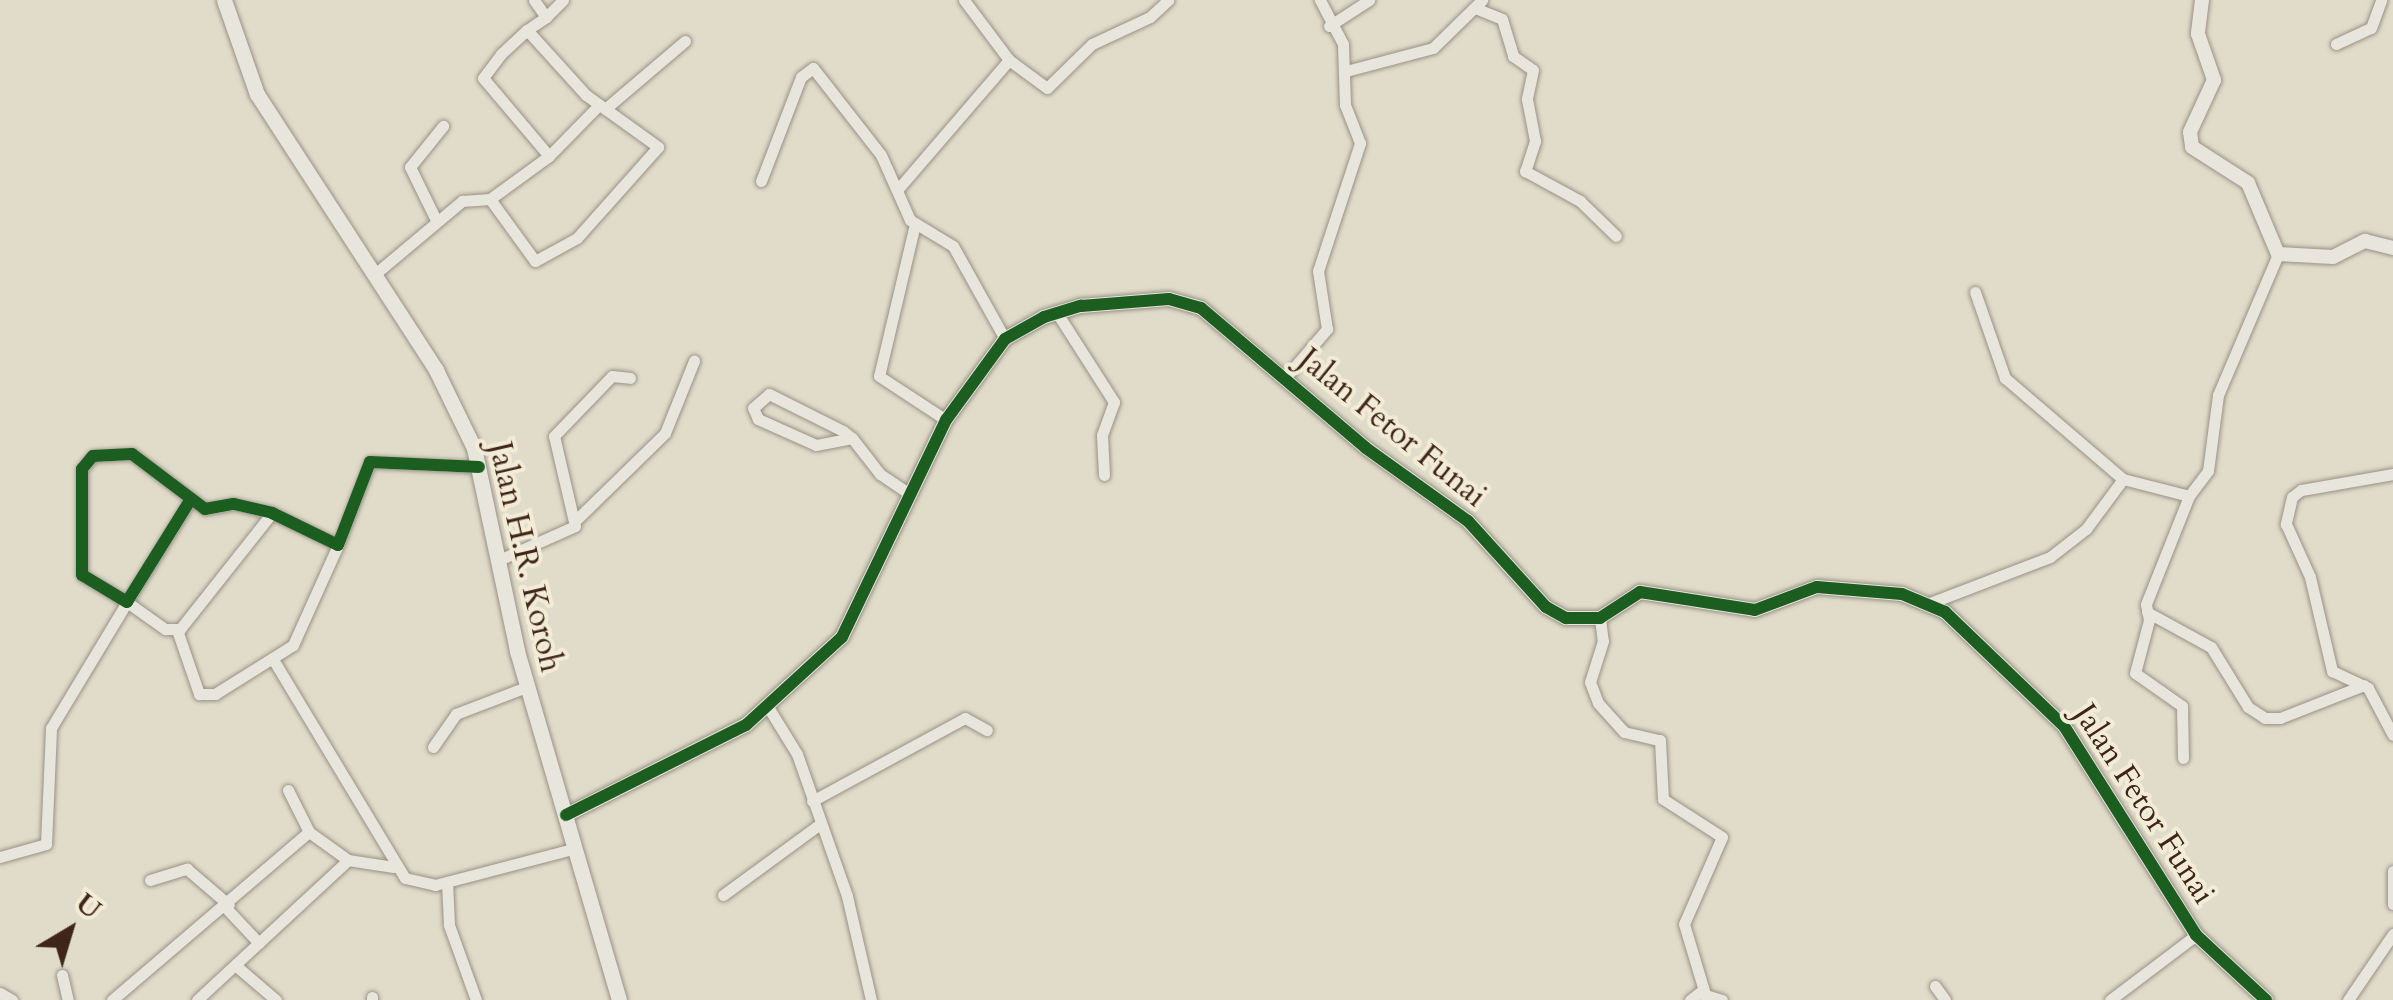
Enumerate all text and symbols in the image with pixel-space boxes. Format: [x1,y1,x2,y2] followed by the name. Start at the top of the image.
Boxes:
[1290,341,1494,515] street label: Jalan Fetor Funai
[480,438,570,676] street label: Jalan H.R. Koroh
[2065,697,2223,911] street label: Jalan Fetor Funai
[20,880,120,980] north arrow
[68,884,109,928] text: U

